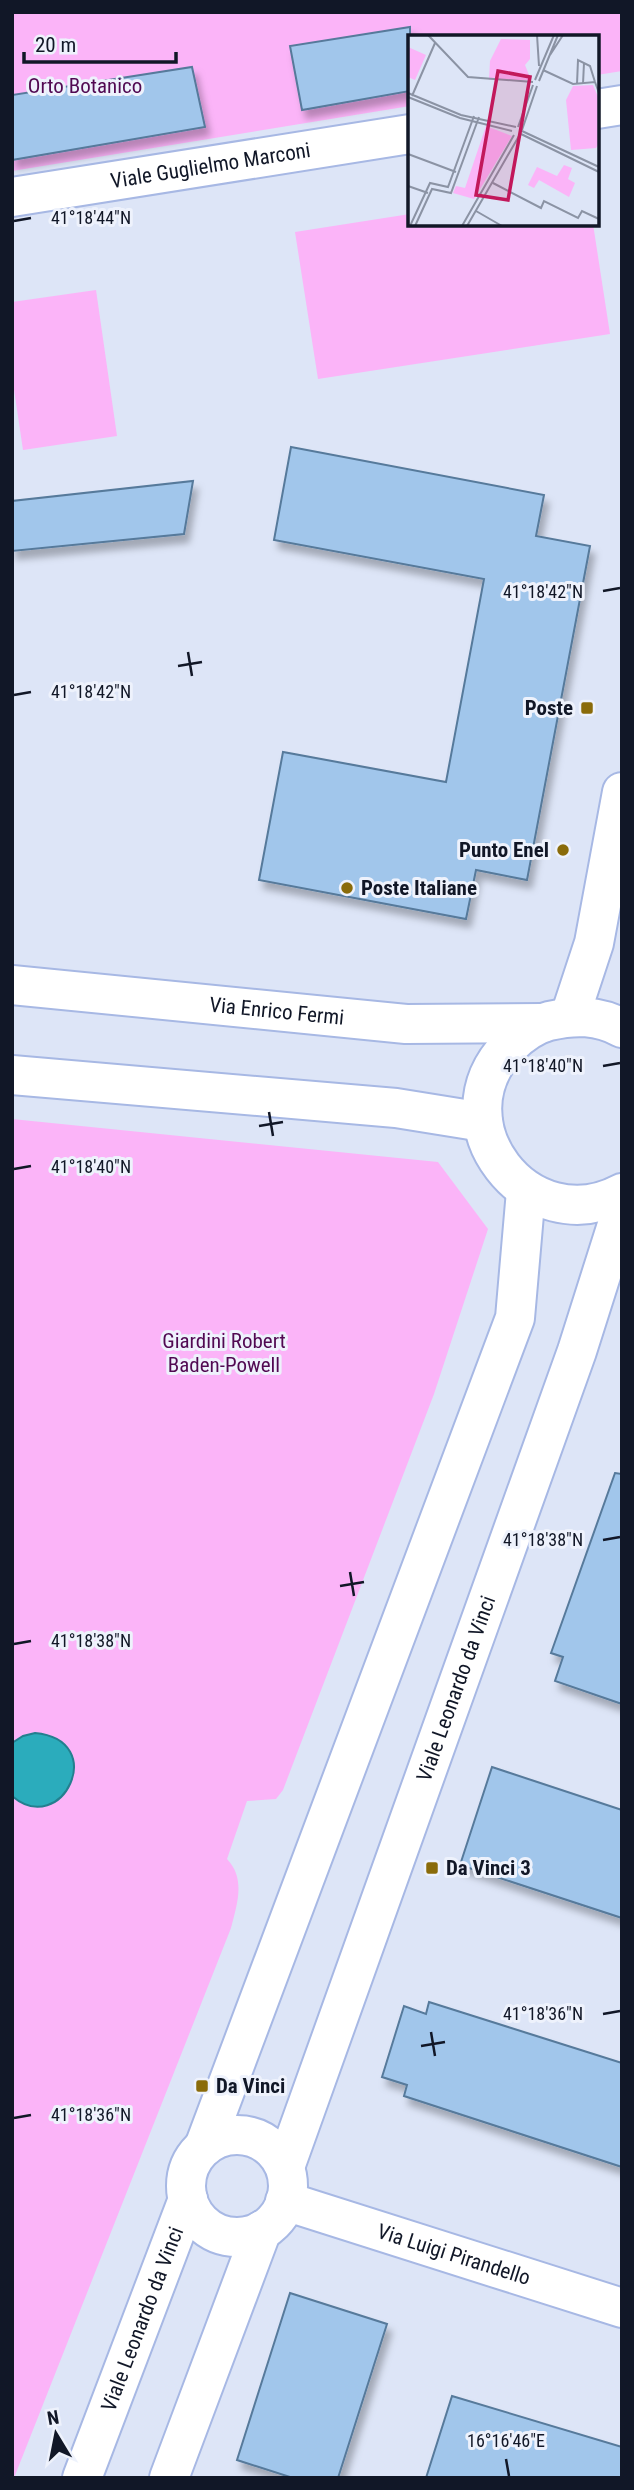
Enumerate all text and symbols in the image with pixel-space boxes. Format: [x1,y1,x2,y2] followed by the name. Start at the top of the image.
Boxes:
[24,21,177,65] scale bar
[35,33,76,57] text: 20 m
[408,35,599,226] inset map
[28,74,142,98] park label: Orto Botanico
[109,138,312,193] street label: Viale Guglielmo Marconi
[51,207,131,228] text: 41°18'44"N
[503,581,583,602] text: 41°18'42"N
[51,681,131,702] text: 41°18'42"N
[525,696,573,720] place label: Poste
[579,700,595,716] marker: Poste
[459,838,549,862] place label: Punto Enel
[555,842,571,858] marker: Punto Enel
[361,876,477,900] place label: Poste Italiane
[339,880,355,896] marker: Poste Italiane
[208,993,345,1030] street label: Via Enrico Fermi
[503,1055,583,1076] text: 41°18'40"N
[51,1156,131,1177] text: 41°18'40"N
[162,1329,286,1377] park label: Giardini Robert Baden-Powell
[503,1529,583,1550] text: 41°18'38"N
[412,1593,500,1785] street label: Viale Leonardo da Vinci
[51,1630,131,1651] text: 41°18'38"N
[446,1856,531,1880] place label: Da Vinci 3
[424,1860,440,1876] marker: Da Vinci 3
[503,2003,583,2024] text: 41°18'36"N
[216,2074,285,2098] place label: Da Vinci
[194,2078,210,2094] marker: Da Vinci
[51,2104,131,2125] text: 41°18'36"N
[374,2219,533,2290] street label: Via Luigi Pirandello
[96,2223,188,2415] street label: Viale Leonardo da Vinci
[21,2399,91,2469] north arrow
[45,2405,61,2430] text: N
[467,2430,545,2451] text: 16°16'46"E

